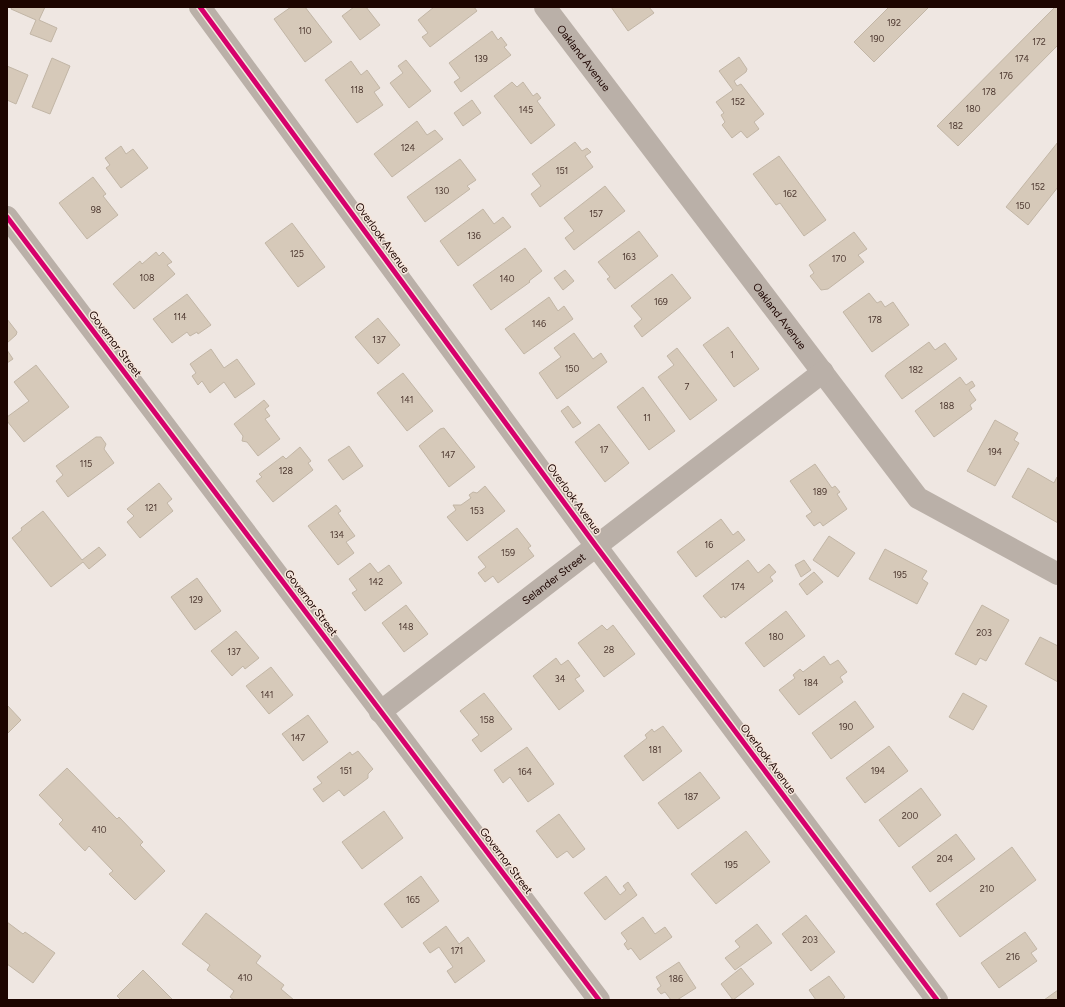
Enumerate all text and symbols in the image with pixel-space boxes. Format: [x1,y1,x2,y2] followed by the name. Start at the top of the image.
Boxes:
[887,17,901,28] house number: 192
[554,22,613,94] street label: Oakland Avenue
[298,25,312,36] house number: 110
[870,33,885,44] house number: 190
[1032,36,1046,47] house number: 172
[474,53,488,64] house number: 139
[1015,53,1029,64] house number: 174
[999,70,1013,81] house number: 176
[351,84,364,95] house number: 118
[982,86,997,97] house number: 178
[731,96,745,107] house number: 152
[965,103,981,114] house number: 180
[519,104,533,115] house number: 145
[949,120,963,131] house number: 182
[401,142,416,153] house number: 124
[556,165,568,176] house number: 151
[1031,181,1045,192] house number: 152
[435,185,449,196] house number: 130
[783,188,797,199] house number: 162
[352,200,412,276] street label: Overlook Avenue
[1016,200,1031,211] house number: 150
[91,204,102,215] house number: 98
[589,208,603,219] house number: 157
[467,230,481,241] house number: 136
[290,248,304,259] house number: 125
[622,251,636,262] house number: 163
[832,253,846,264] house number: 170
[139,272,155,283] house number: 108
[499,273,515,284] house number: 140
[750,280,809,352] street label: Oakland Avenue
[654,296,668,307] house number: 169
[86,308,144,380] street label: Governor Street
[173,311,187,322] house number: 114
[868,314,883,325] house number: 178
[532,318,546,329] house number: 146
[372,334,386,345] house number: 137
[730,349,734,360] house number: 1
[565,363,580,374] house number: 150
[909,364,923,375] house number: 182
[685,381,690,392] house number: 7
[400,394,414,405] house number: 141
[940,400,955,411] house number: 188
[643,412,651,423] house number: 11
[600,444,608,455] house number: 17
[988,446,1003,457] house number: 194
[441,449,455,460] house number: 147
[80,458,92,469] house number: 115
[544,461,604,537] street label: Overlook Avenue
[279,465,294,476] house number: 128
[813,486,827,497] house number: 189
[145,502,157,513] house number: 121
[470,505,484,516] house number: 153
[330,529,345,540] house number: 134
[705,539,713,550] house number: 16
[501,547,515,558] house number: 159
[519,550,588,607] street label: Selander Street
[282,567,340,639] street label: Governor Street
[893,569,907,580] house number: 195
[369,576,383,587] house number: 142
[731,581,745,592] house number: 174
[189,594,203,605] house number: 129
[399,621,414,632] house number: 148
[976,627,992,638] house number: 203
[768,631,784,642] house number: 180
[604,644,615,655] house number: 28
[227,646,241,657] house number: 137
[555,673,566,684] house number: 34
[804,677,819,688] house number: 184
[260,689,274,700] house number: 141
[480,714,495,725] house number: 158
[737,721,799,797] street label: Overlook Avenue
[839,721,854,732] house number: 190
[291,732,305,743] house number: 147
[649,744,661,755] house number: 181
[340,765,352,776] house number: 151
[871,765,886,776] house number: 194
[518,766,533,777] house number: 164
[684,791,698,802] house number: 187
[902,810,919,821] house number: 200
[91,824,107,835] house number: 410
[477,825,535,897] street label: Governor Street
[937,853,954,864] house number: 204
[724,859,738,870] house number: 195
[980,883,994,894] house number: 210
[406,894,420,905] house number: 165
[802,934,818,945] house number: 203
[451,945,463,956] house number: 171
[1006,951,1020,962] house number: 216
[237,972,253,983] house number: 410
[669,973,683,984] house number: 186

